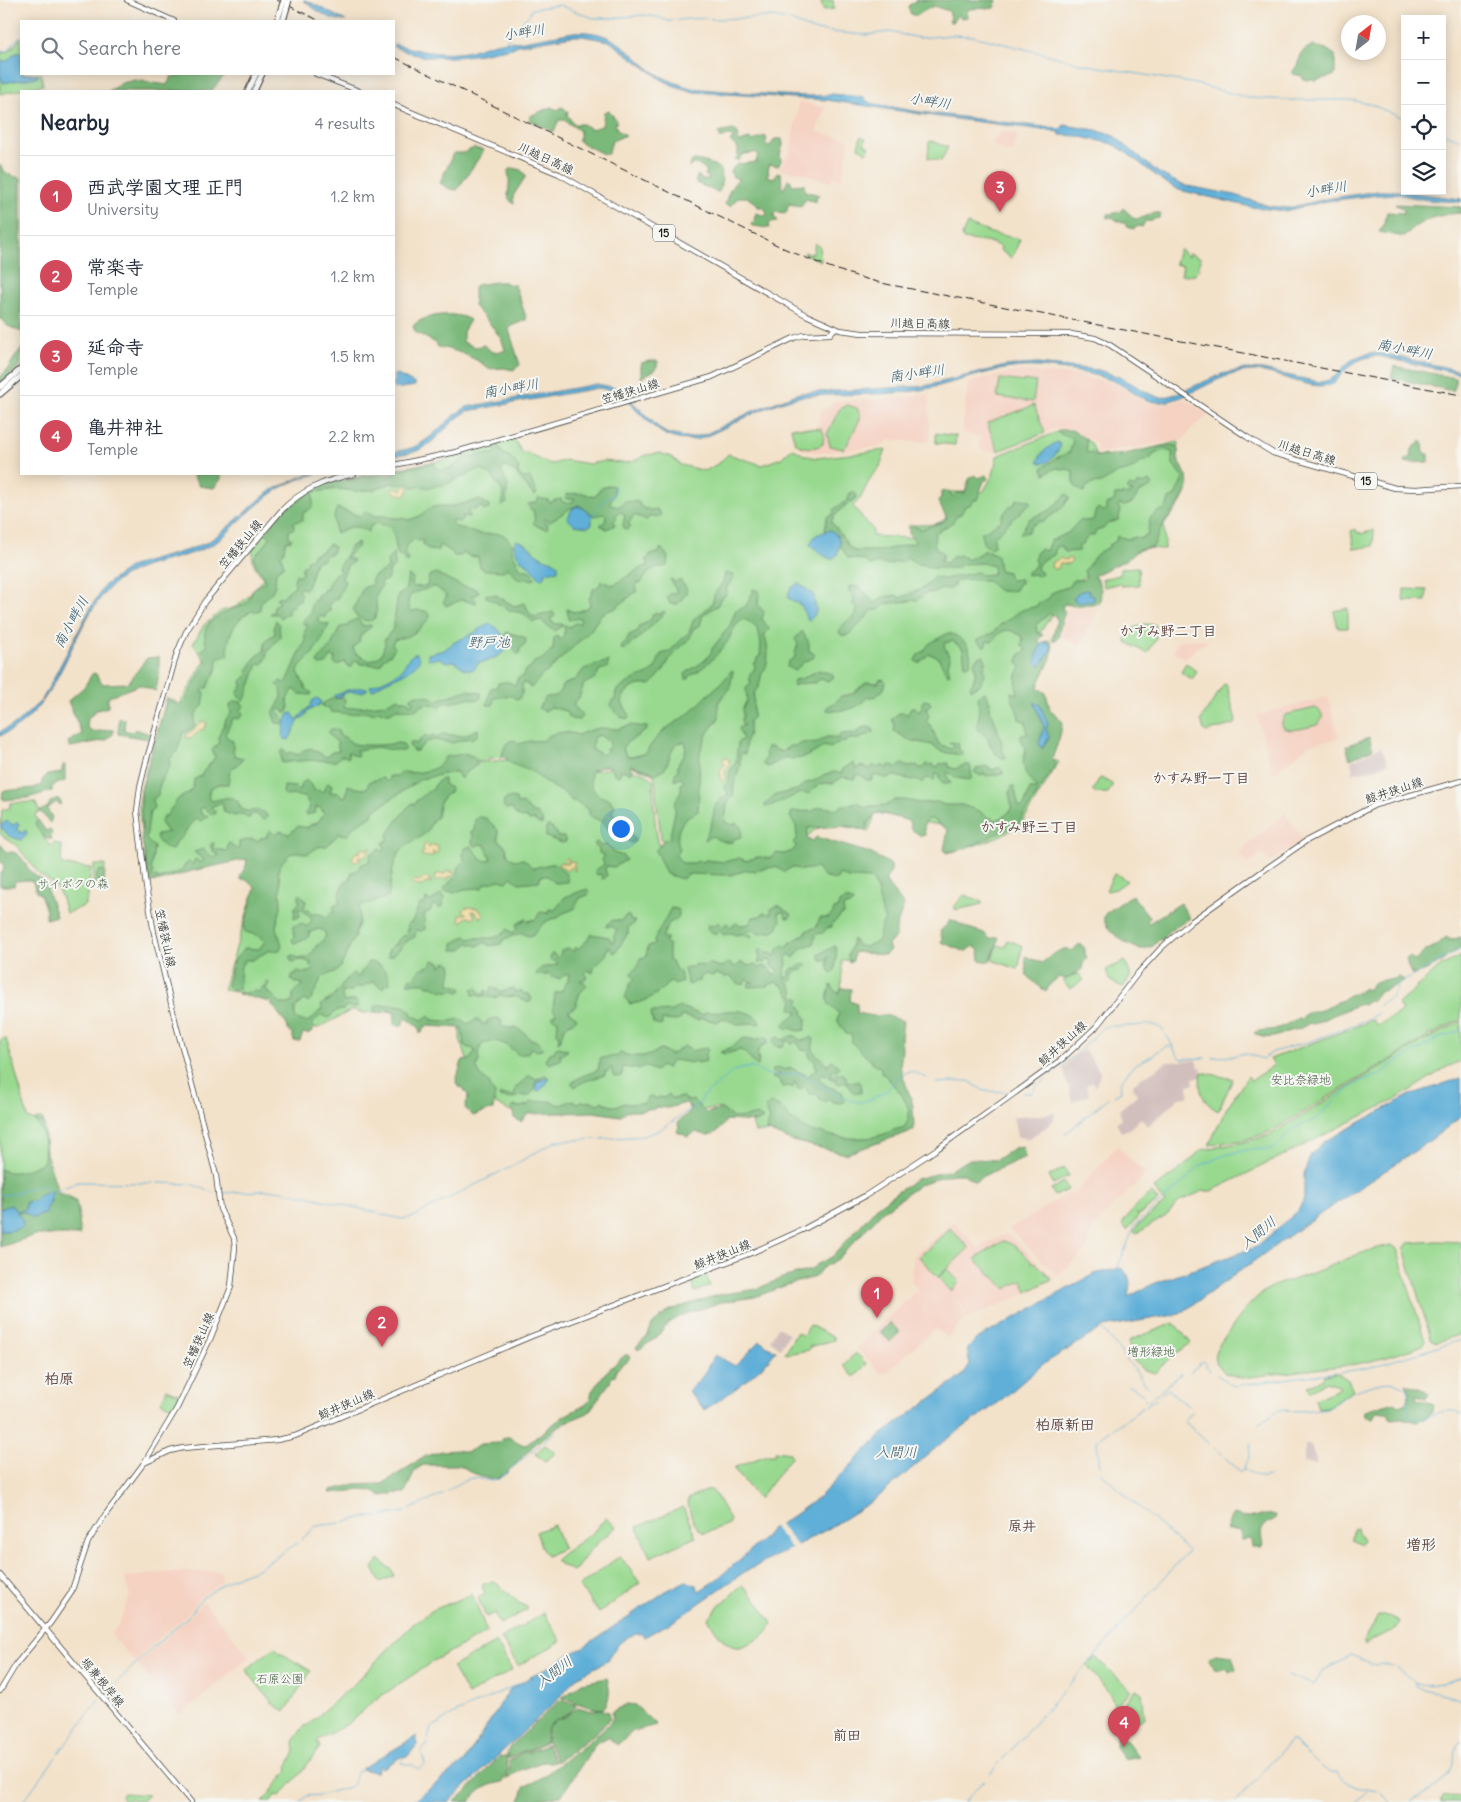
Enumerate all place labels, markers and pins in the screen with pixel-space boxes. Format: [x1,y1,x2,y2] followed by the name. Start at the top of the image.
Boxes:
[984,171,1016,212] pin: 3
[861,1277,893,1318] pin: 1
[366,1306,398,1347] pin: 2
[1108,1706,1140,1747] pin: 4

